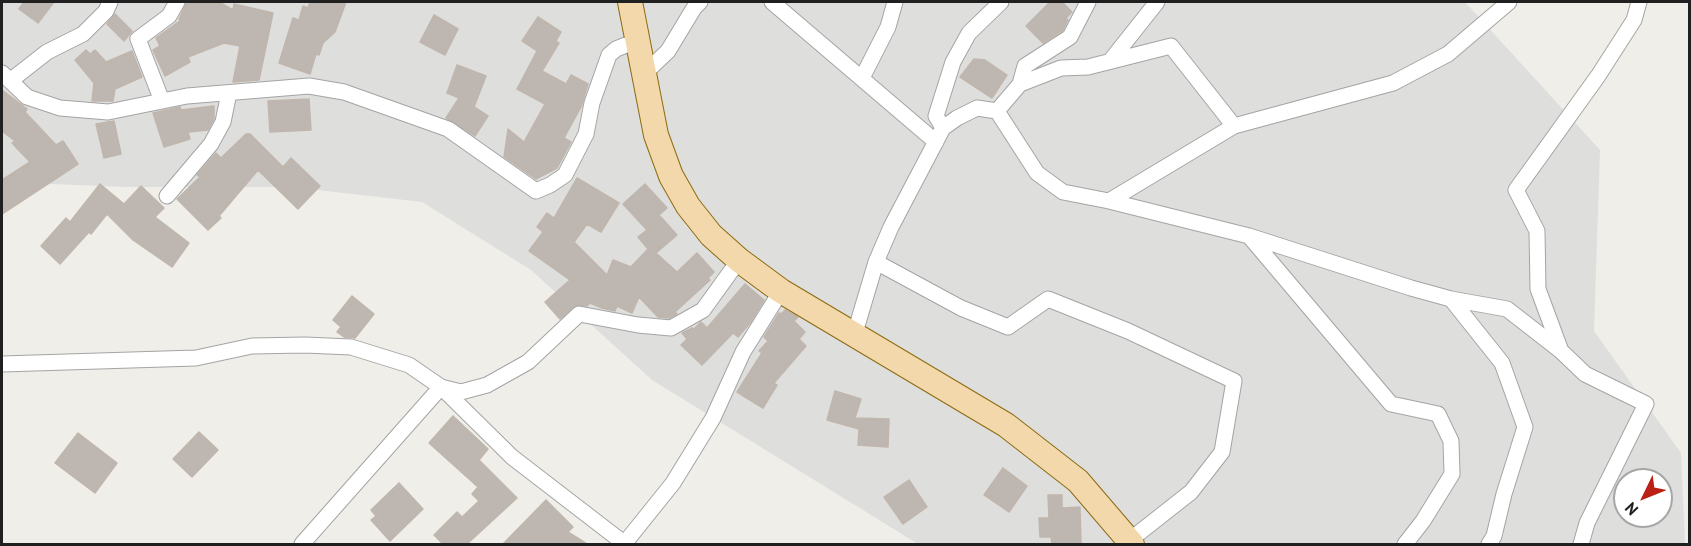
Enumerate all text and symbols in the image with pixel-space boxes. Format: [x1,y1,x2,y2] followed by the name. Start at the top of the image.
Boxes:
[1613,468,1673,528] north arrow
[1620,498,1642,520] text: N

